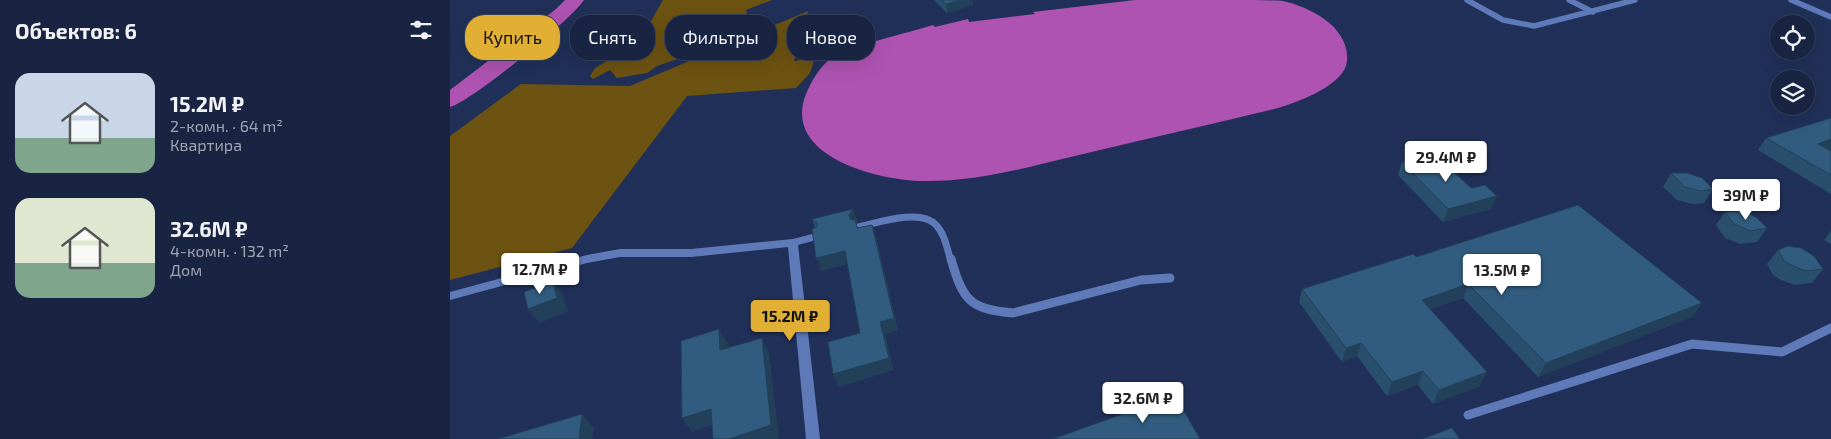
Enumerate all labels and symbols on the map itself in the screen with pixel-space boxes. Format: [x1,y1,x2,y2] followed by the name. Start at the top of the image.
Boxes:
[1400,140,1492,183] pin: 29.4M ₽
[1711,178,1781,221] pin: 39M ₽
[494,252,586,295] pin: 12.7M ₽
[1456,254,1548,296] pin: 13.5M ₽
[744,300,836,342] pin: 15.2M ₽
[1097,382,1189,424] pin: 32.6M ₽

